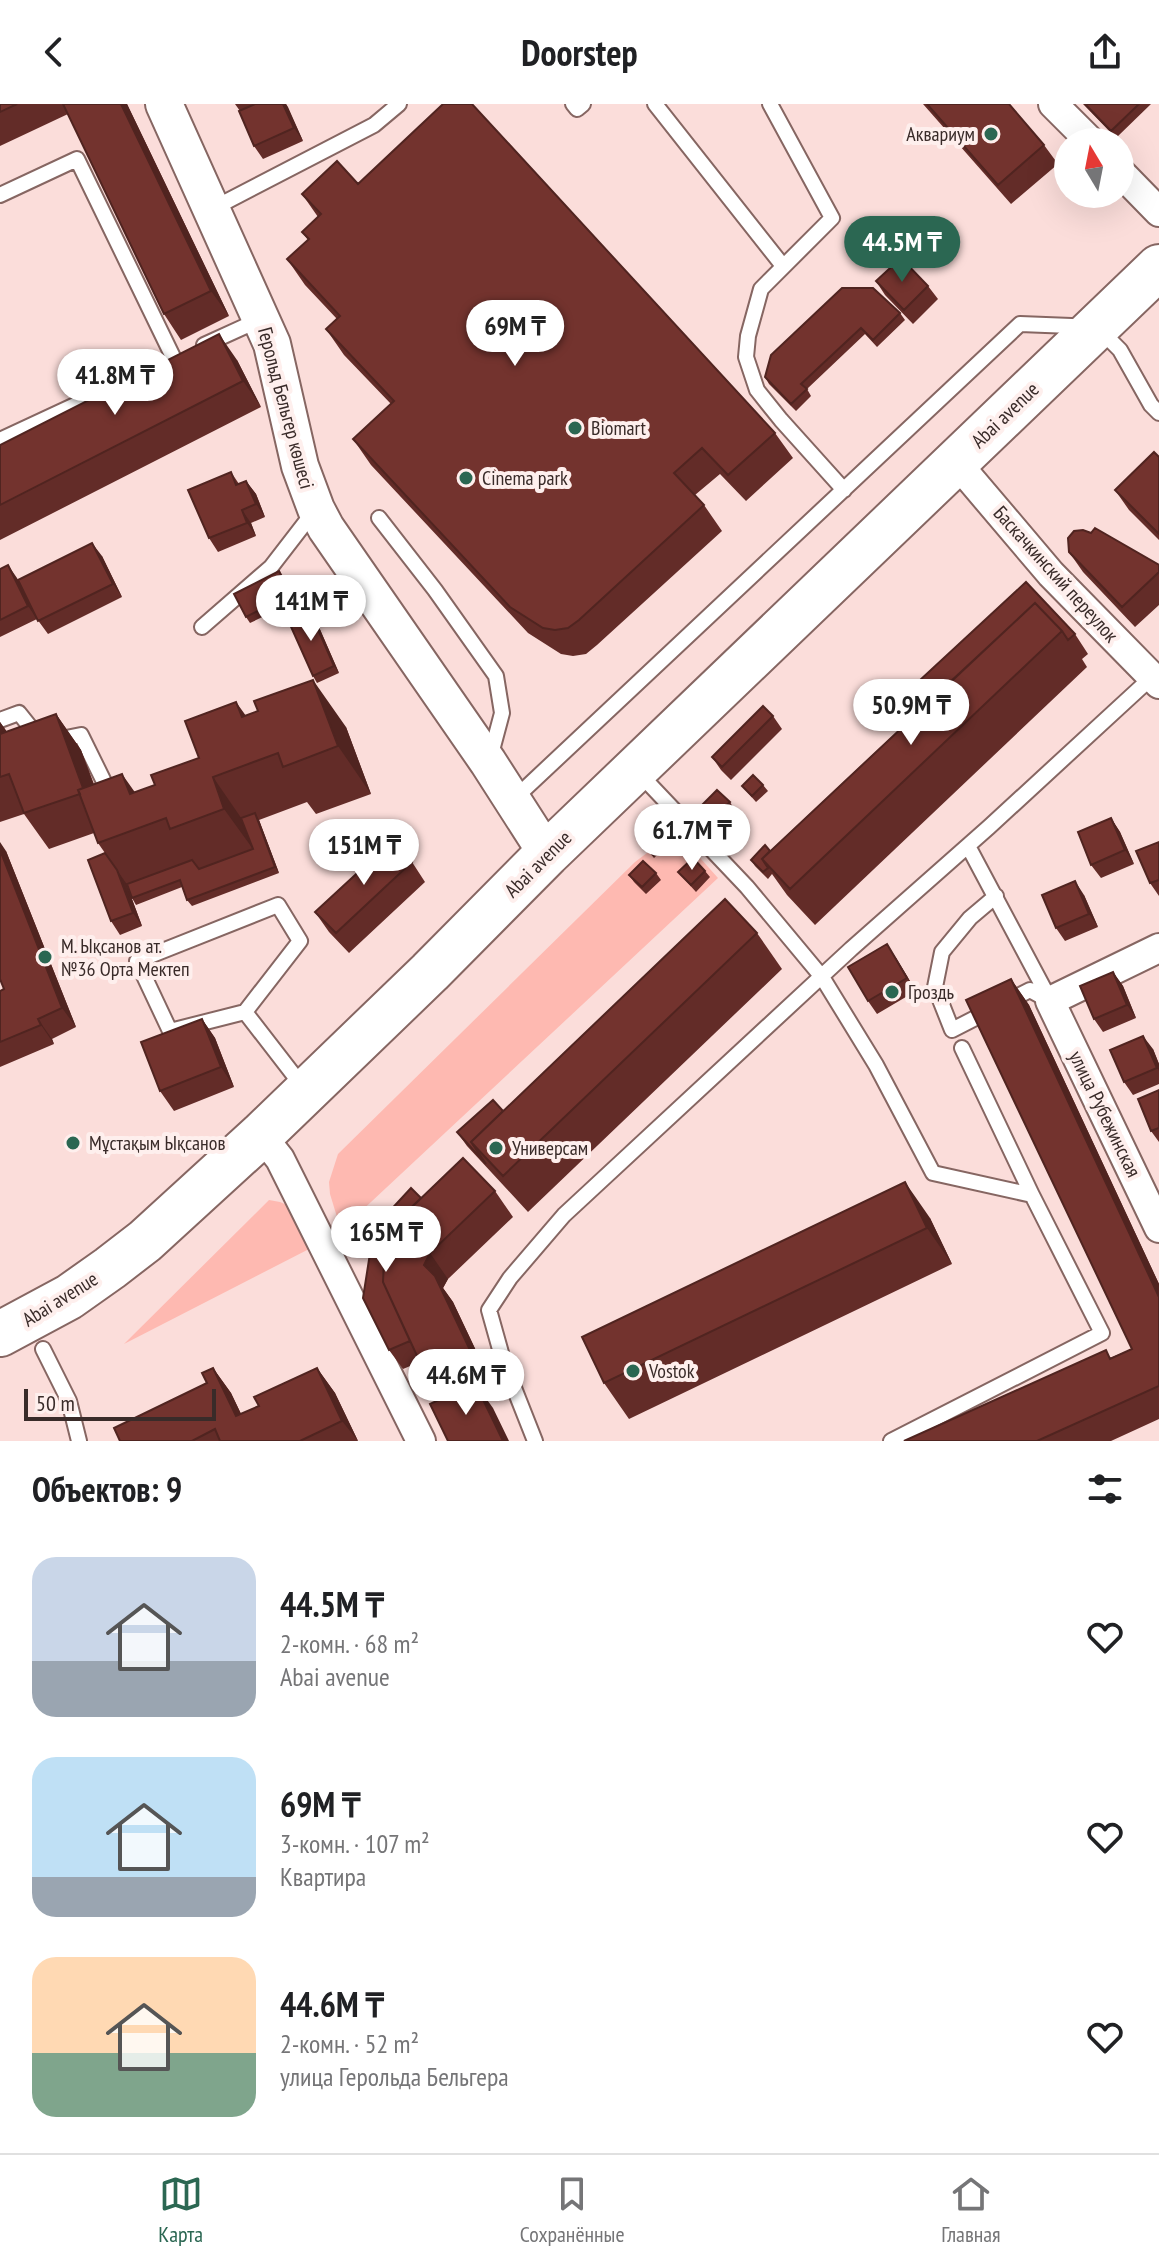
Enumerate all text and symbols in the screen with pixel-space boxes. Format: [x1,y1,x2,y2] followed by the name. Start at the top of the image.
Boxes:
[521,29,638,76] text: Doorstep
[32,30,76,74] icon: back
[1083,30,1127,74] icon: share
[906,121,975,147] place label: Аквариум
[982,125,1000,143] marker: Аквариум
[1054,128,1134,208] north arrow
[1054,128,1134,208] map controls
[828,216,976,284] pin: 44.5M ₸
[862,225,942,258] text: 44.5M ₸
[459,300,571,368] pin: 69M ₸
[484,309,546,342] text: 69M ₸
[252,324,320,492] street label: Герольд Бельгер көшесі
[41,349,189,417] pin: 41.8M ₸
[75,358,155,391] text: 41.8M ₸
[966,376,1044,454] street label: Abai avenue
[591,415,646,441] place label: Biomart
[566,419,584,437] marker: Biomart
[482,465,568,491] place label: Cinema park
[457,469,475,487] marker: Cinema park
[988,500,1124,648] street label: Баскачкинский переулок
[246,575,376,643] pin: 141M ₸
[274,584,348,617] text: 141M ₸
[837,679,985,747] pin: 50.9M ₸
[871,688,951,721] text: 50.9M ₸
[618,804,766,872] pin: 61.7M ₸
[652,813,732,846] text: 61.7M ₸
[299,819,429,887] pin: 151M ₸
[499,825,577,903] street label: Abai avenue
[327,828,401,861] text: 151M ₸
[61,933,190,982] place label: М. Ықсанов ат. №36 Орта Мектеп
[36,948,54,966] marker: М. Ықсанов ат. №36 Орта Мектеп
[908,979,954,1005] place label: Гроздь
[883,983,901,1001] marker: Гроздь
[1063,1047,1147,1181] street label: улица Рубежинская
[89,1130,226,1156] place label: Мұстақым Ықсанов
[64,1134,82,1152] marker: Мұстақым Ықсанов
[512,1135,588,1161] place label: Универсам
[487,1139,505,1157] marker: Универсам
[321,1206,451,1274] pin: 165M ₸
[349,1215,423,1248] text: 165M ₸
[17,1266,103,1332] street label: Abai avenue
[392,1349,540,1417] pin: 44.6M ₸
[426,1358,506,1391] text: 44.6M ₸
[648,1358,695,1384] place label: Vostok
[624,1362,642,1380] marker: Vostok
[24,1385,216,1421] scale bar
[36,1389,75,1417] text: 50 m
[32,1467,182,1511] text: Объектов: 9
[1083,1467,1127,1511] icon: filters
[280,1582,384,1626] text: 44.5M ₸
[96,1589,192,1685] icon: home
[1083,1615,1127,1659] icon: heart
[280,1627,419,1660] text: 2-комн. · 68 m²
[280,1660,390,1693] text: Abai avenue
[280,1782,361,1826] text: 69M ₸
[96,1789,192,1885] icon: home
[1083,1815,1127,1859] icon: heart
[280,1827,430,1860] text: 3-комн. · 107 m²
[280,1860,366,1893] text: Квартира
[280,1982,384,2026] text: 44.6M ₸
[96,1989,192,2085] icon: home
[1083,2015,1127,2059] icon: heart
[280,2027,419,2060] text: 2-комн. · 52 m²
[280,2060,509,2093] text: улица Герольда Бельгера
[158,2172,203,2248] tab: Карта
[520,2172,624,2248] tab: Сохранённые
[941,2172,1001,2248] tab: Главная

